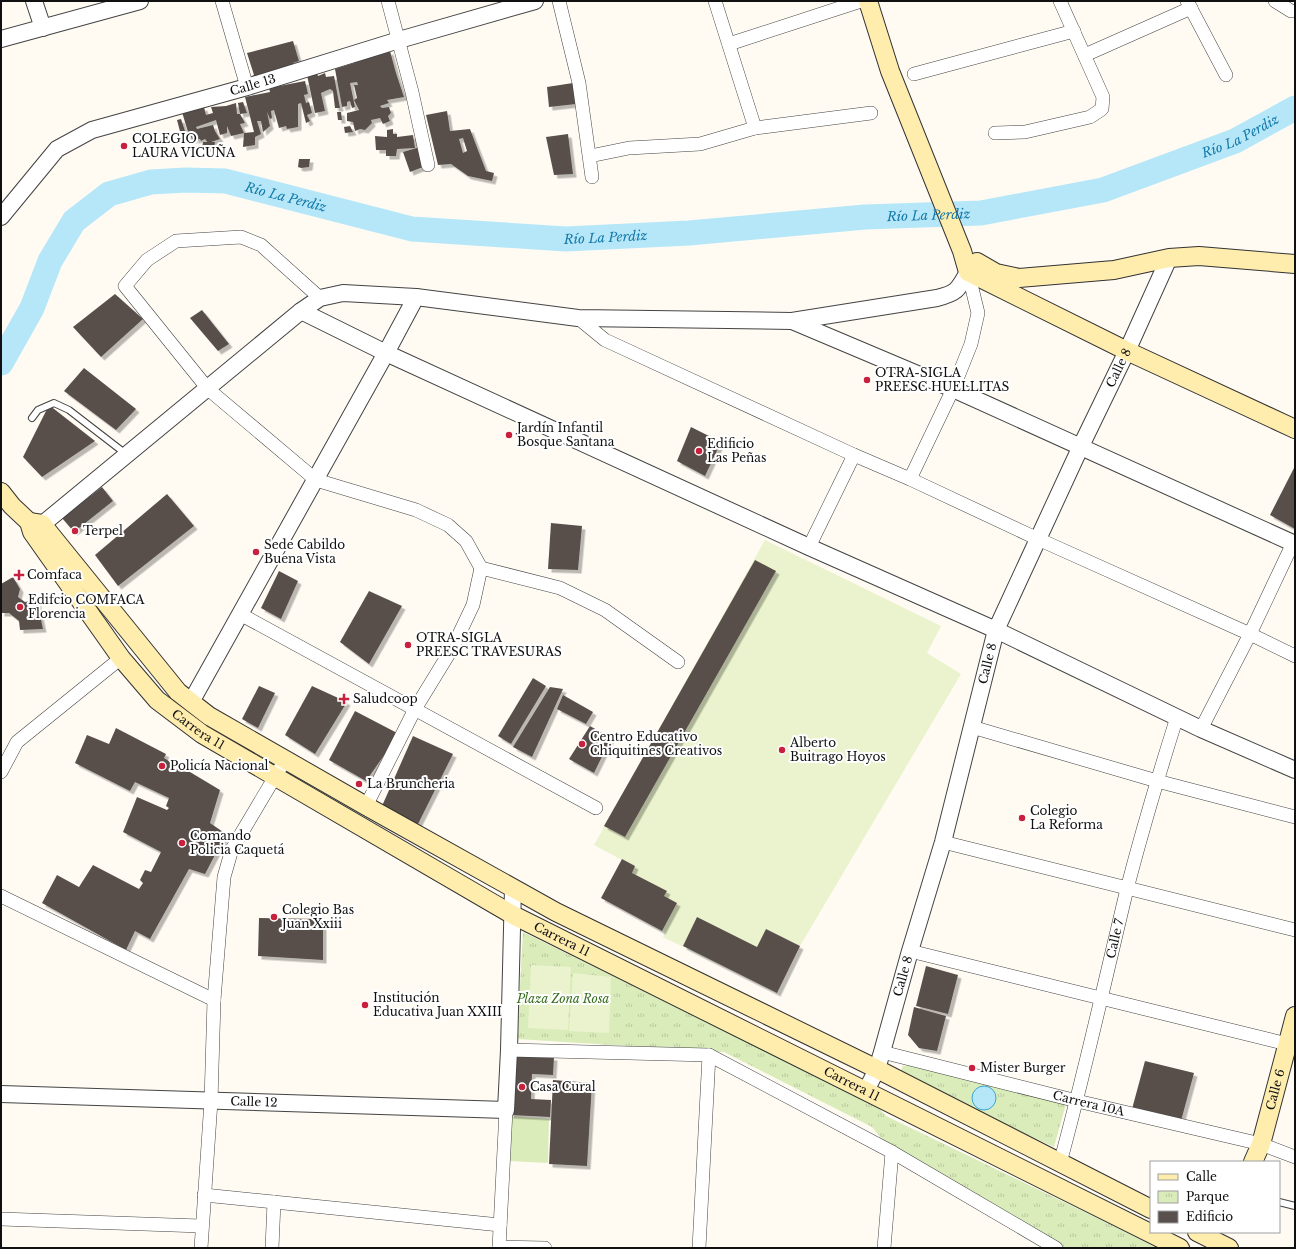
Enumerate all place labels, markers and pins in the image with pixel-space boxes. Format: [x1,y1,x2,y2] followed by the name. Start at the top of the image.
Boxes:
[132,131,236,160] place label: COLEGIO LAURA VICUÑA
[119,141,129,151] marker: COLEGIO LAURA VICUÑA
[875,365,1010,394] place label: OTRA-SIGLA PREESC HUELLITAS
[862,375,872,385] marker: OTRA-SIGLA PREESC HUELLITAS
[515,420,615,449] place label: Jardín Infantil Bosque Santana
[504,430,514,440] marker: Jardín Infantil Bosque Santana
[707,436,766,465] place label: Edificio Las Peñas
[694,446,704,456] marker: Edificio Las Peñas
[83,523,123,538] place label: Terpel
[70,526,80,536] marker: Terpel
[264,537,345,566] place label: Sede Cabildo Buena Vista
[251,547,261,557] marker: Sede Cabildo Buena Vista
[27,567,82,582] place label: Comfaca
[14,570,24,580] marker: Comfaca
[28,592,145,621] place label: Edifcio COMFACA Florencia
[15,602,25,612] marker: Edifcio COMFACA Florencia
[416,630,562,659] place label: OTRA-SIGLA PREESC TRAVESURAS
[403,640,413,650] marker: OTRA-SIGLA PREESC TRAVESURAS
[353,691,418,706] place label: Saludcoop
[338,693,350,705] marker: Saludcoop
[590,729,722,758] place label: Centro Educativo Chiquitines Creativos
[789,735,886,764] place label: Alberto Buitrago Hoyos
[577,739,587,749] marker: Centro Educativo Chiquitines Creativos
[777,745,787,755] marker: Alberto Buitrago Hoyos
[170,758,269,773] place label: Policía Nacional
[157,761,167,771] marker: Policía Nacional
[367,776,455,791] place label: La Bruncheria
[354,779,364,789] marker: La Bruncheria
[1030,803,1103,832] place label: Colegio La Reforma
[1017,813,1027,823] marker: Colegio La Reforma
[190,828,285,857] place label: Comando Policia Caquetá
[177,838,187,848] marker: Comando Policia Caquetá
[280,902,354,931] place label: Colegio Bas Juan Xxiii
[269,912,279,922] marker: Colegio Bas Juan Xxiii
[373,990,502,1019] place label: Institución Educativa Juan XXIII
[360,1000,370,1010] marker: Institución Educativa Juan XXIII
[980,1060,1066,1075] place label: Mister Burger
[967,1063,977,1073] marker: Mister Burger
[530,1079,596,1094] place label: Casa Cural
[517,1082,527,1092] marker: Casa Cural

